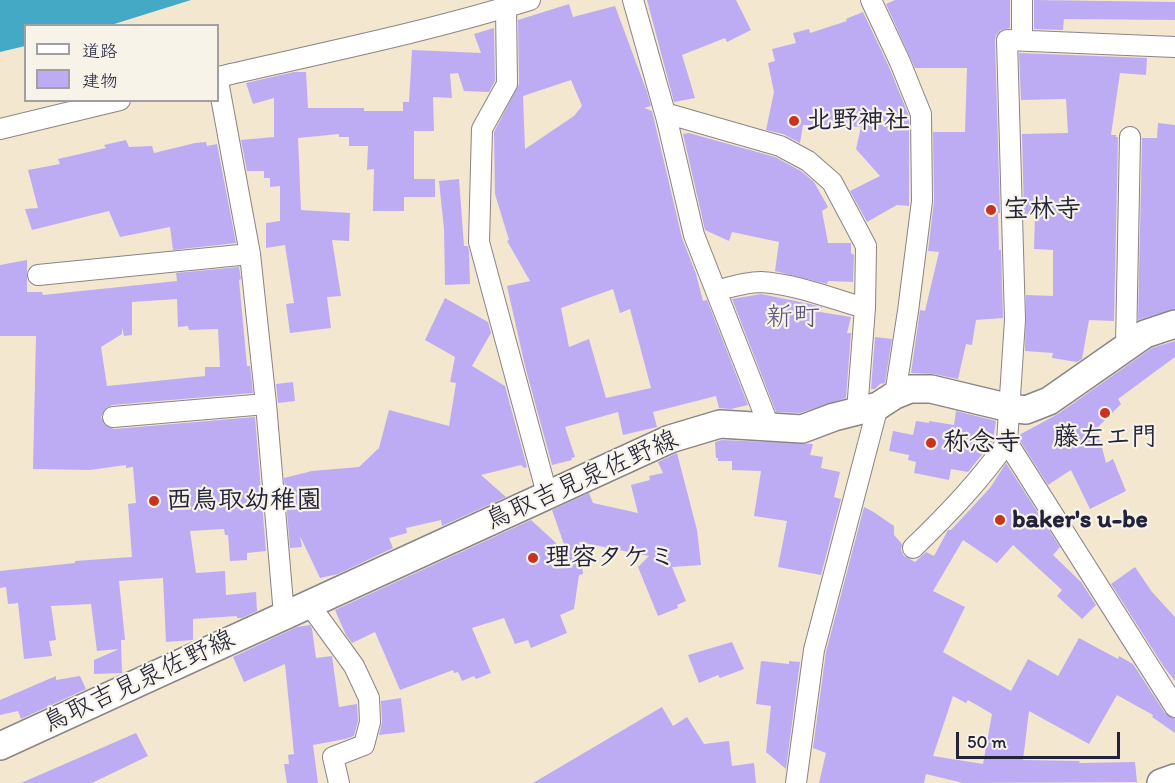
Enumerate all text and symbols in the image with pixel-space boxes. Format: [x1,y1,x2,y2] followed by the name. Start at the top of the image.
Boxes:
[24,24,219,102] legend
[82,40,118,62] text: 道路
[82,70,118,92] text: 建物
[806,105,910,137] place label: 北野神社
[787,114,801,128] marker: 北野神社
[1003,194,1081,226] place label: 宝林寺
[984,203,998,217] marker: 宝林寺
[766,302,820,334] district label: 新町
[1098,406,1112,420] marker: 藤左エ門
[1053,422,1157,454] place label: 藤左エ門
[481,424,683,538] street label: 鳥取吉見泉佐野線
[943,427,1021,459] place label: 称念寺
[924,436,938,450] marker: 称念寺
[166,485,322,517] place label: 西鳥取幼稚園
[147,494,161,508] marker: 西鳥取幼稚園
[1012,504,1148,536] place label: baker's u-be
[993,513,1007,527] marker: baker's u-be
[545,542,675,574] place label: 理容タケミ
[526,551,540,565] marker: 理容タケミ
[38,624,240,740] street label: 鳥取吉見泉佐野線
[959,720,1122,758] scale bar
[967,731,1007,753] text: 50 m

